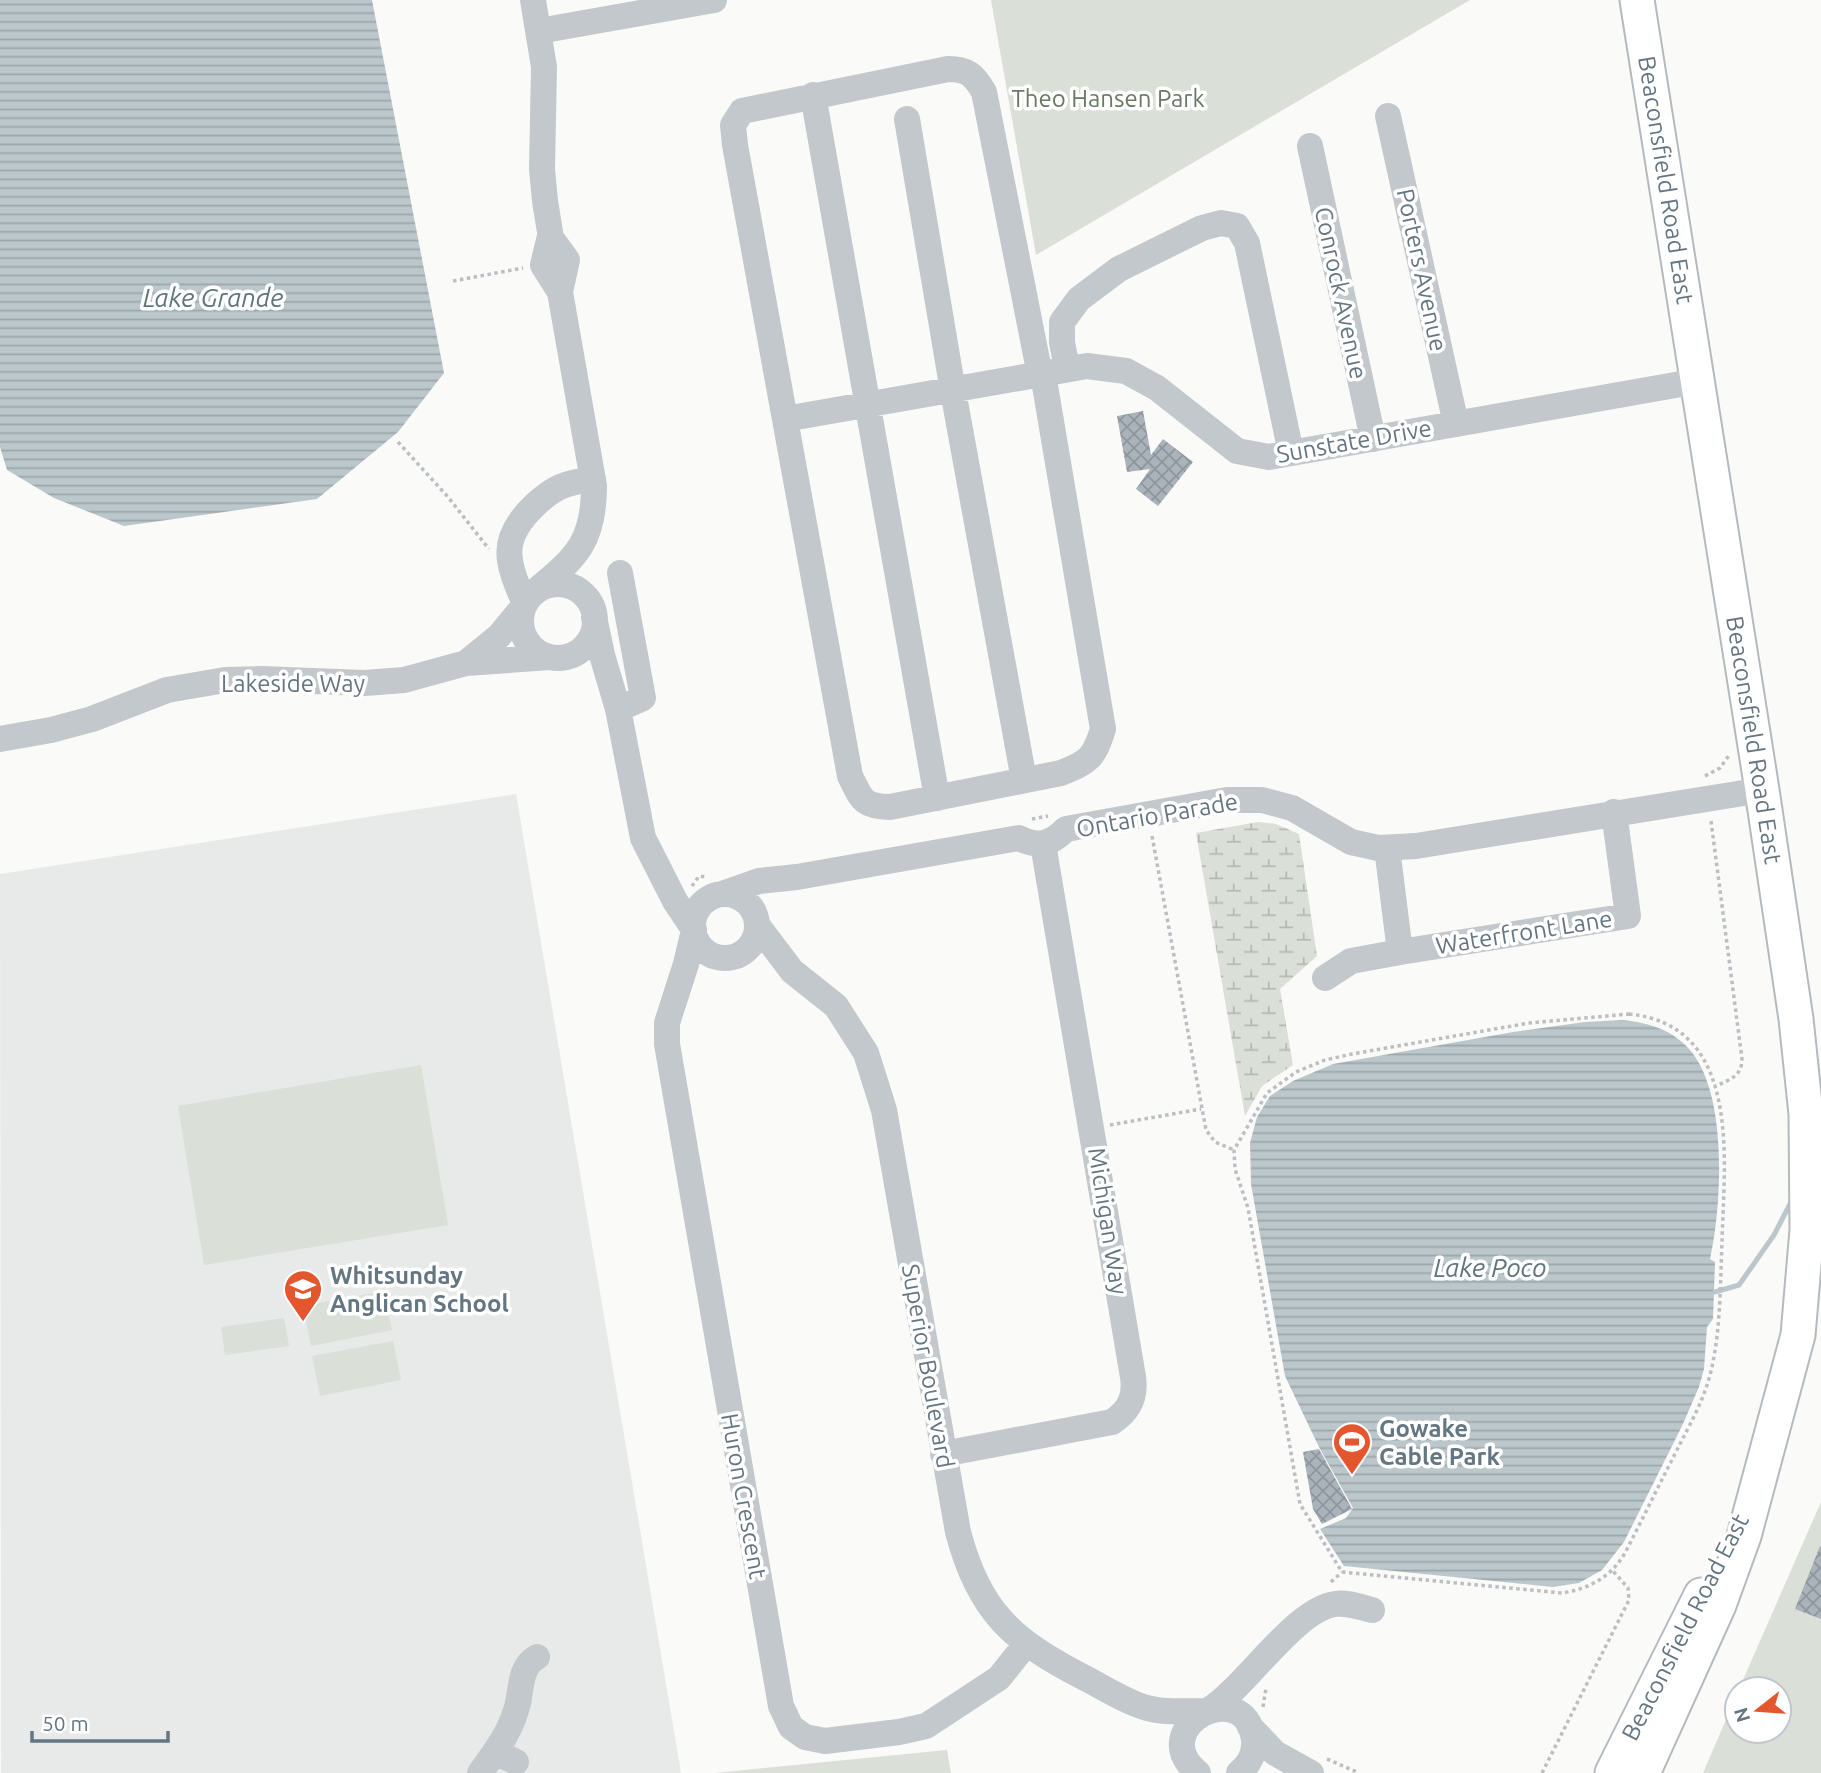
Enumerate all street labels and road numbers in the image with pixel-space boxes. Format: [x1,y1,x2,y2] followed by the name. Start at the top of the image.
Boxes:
[1633,54,1699,306] street label: Beaconsfield Road East
[1392,186,1452,354] street label: Porters Avenue
[1310,205,1372,381] street label: Conrock Avenue
[1274,414,1434,468] street label: Sunstate Drive
[1721,614,1787,866] street label: Beaconsfield Road East
[221,670,366,697] street label: Lakeside Way
[1074,787,1240,843] street label: Ontario Parade
[1434,905,1614,959] street label: Waterfront Lane
[1083,1146,1133,1297] street label: Michigan Way
[897,1262,959,1470] street label: Superior Boulevard
[716,1411,772,1581] street label: Huron Crescent
[1616,1509,1754,1745] street label: Beaconsfield Road East

